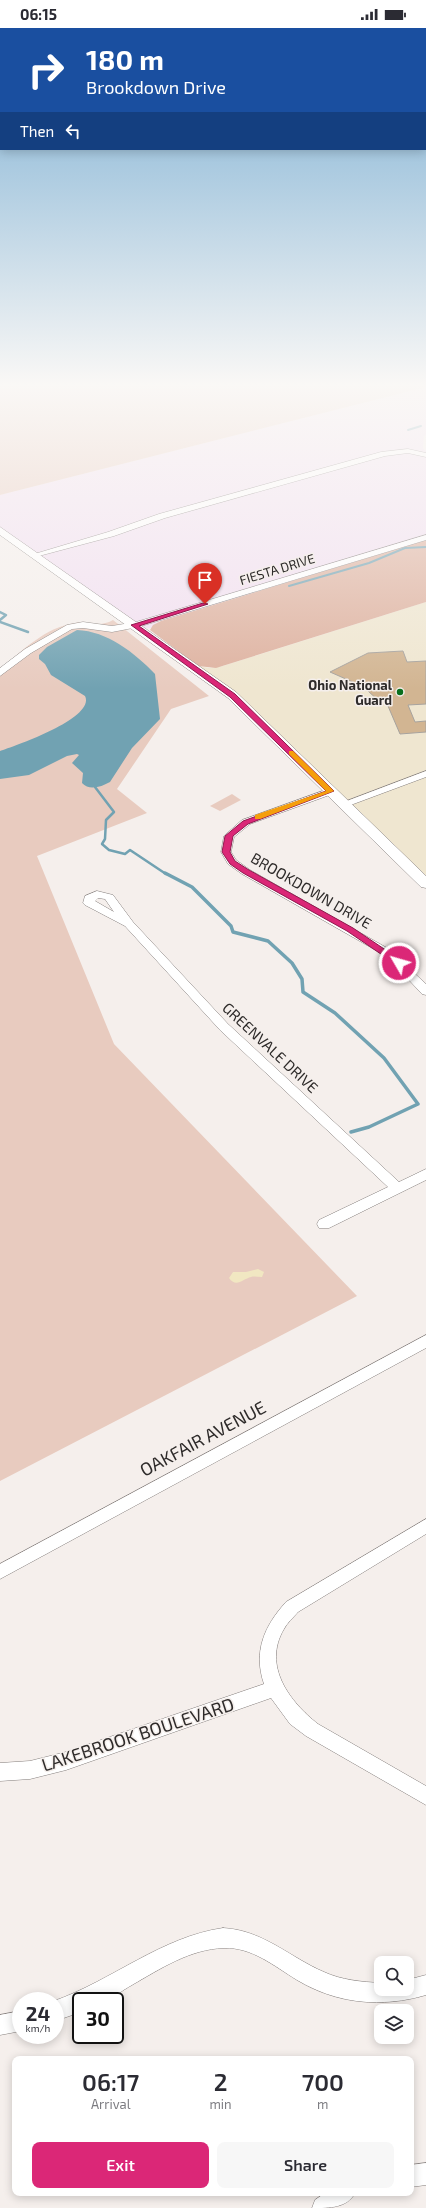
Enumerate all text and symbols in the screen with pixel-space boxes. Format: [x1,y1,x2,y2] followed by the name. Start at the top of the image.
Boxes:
[20,5,57,23] text: 06:15
[86,42,164,76] text: 180 m
[20,44,72,96] icon: right
[86,76,226,98] text: Brookdown Drive
[62,120,84,142] icon: left
[20,122,54,140] text: Then
[237,550,317,588] street label: FIESTA DRIVE
[188,563,222,604] pin
[194,569,216,591] icon: arrive
[308,677,393,708] place label: Ohio National Guard
[395,687,405,697] marker: Ohio National Guard
[248,848,375,932] street label: BROOKDOWN DRIVE
[378,942,420,984] position arrow
[219,998,322,1096] street label: GREENVALE DRIVE
[136,1396,269,1481] street label: OAKFAIR AVENUE
[39,1693,237,1776] street label: LAKEBROOK BOULEVARD
[374,1956,414,2044] map controls
[374,1956,414,1996] button: search
[72,1992,124,2044] speed limit sign: 30
[26,2001,50,2025] text: 24
[374,2004,414,2044] button: layers
[26,2022,50,2034] text: km/h
[82,2067,139,2096] text: 06:17
[214,2067,227,2096] text: 2
[302,2067,344,2096] text: 700
[91,2096,131,2112] text: Arrival
[209,2096,232,2112] text: min
[317,2096,328,2112] text: m
[32,2142,209,2188] button: Exit
[217,2142,394,2188] button: Share

